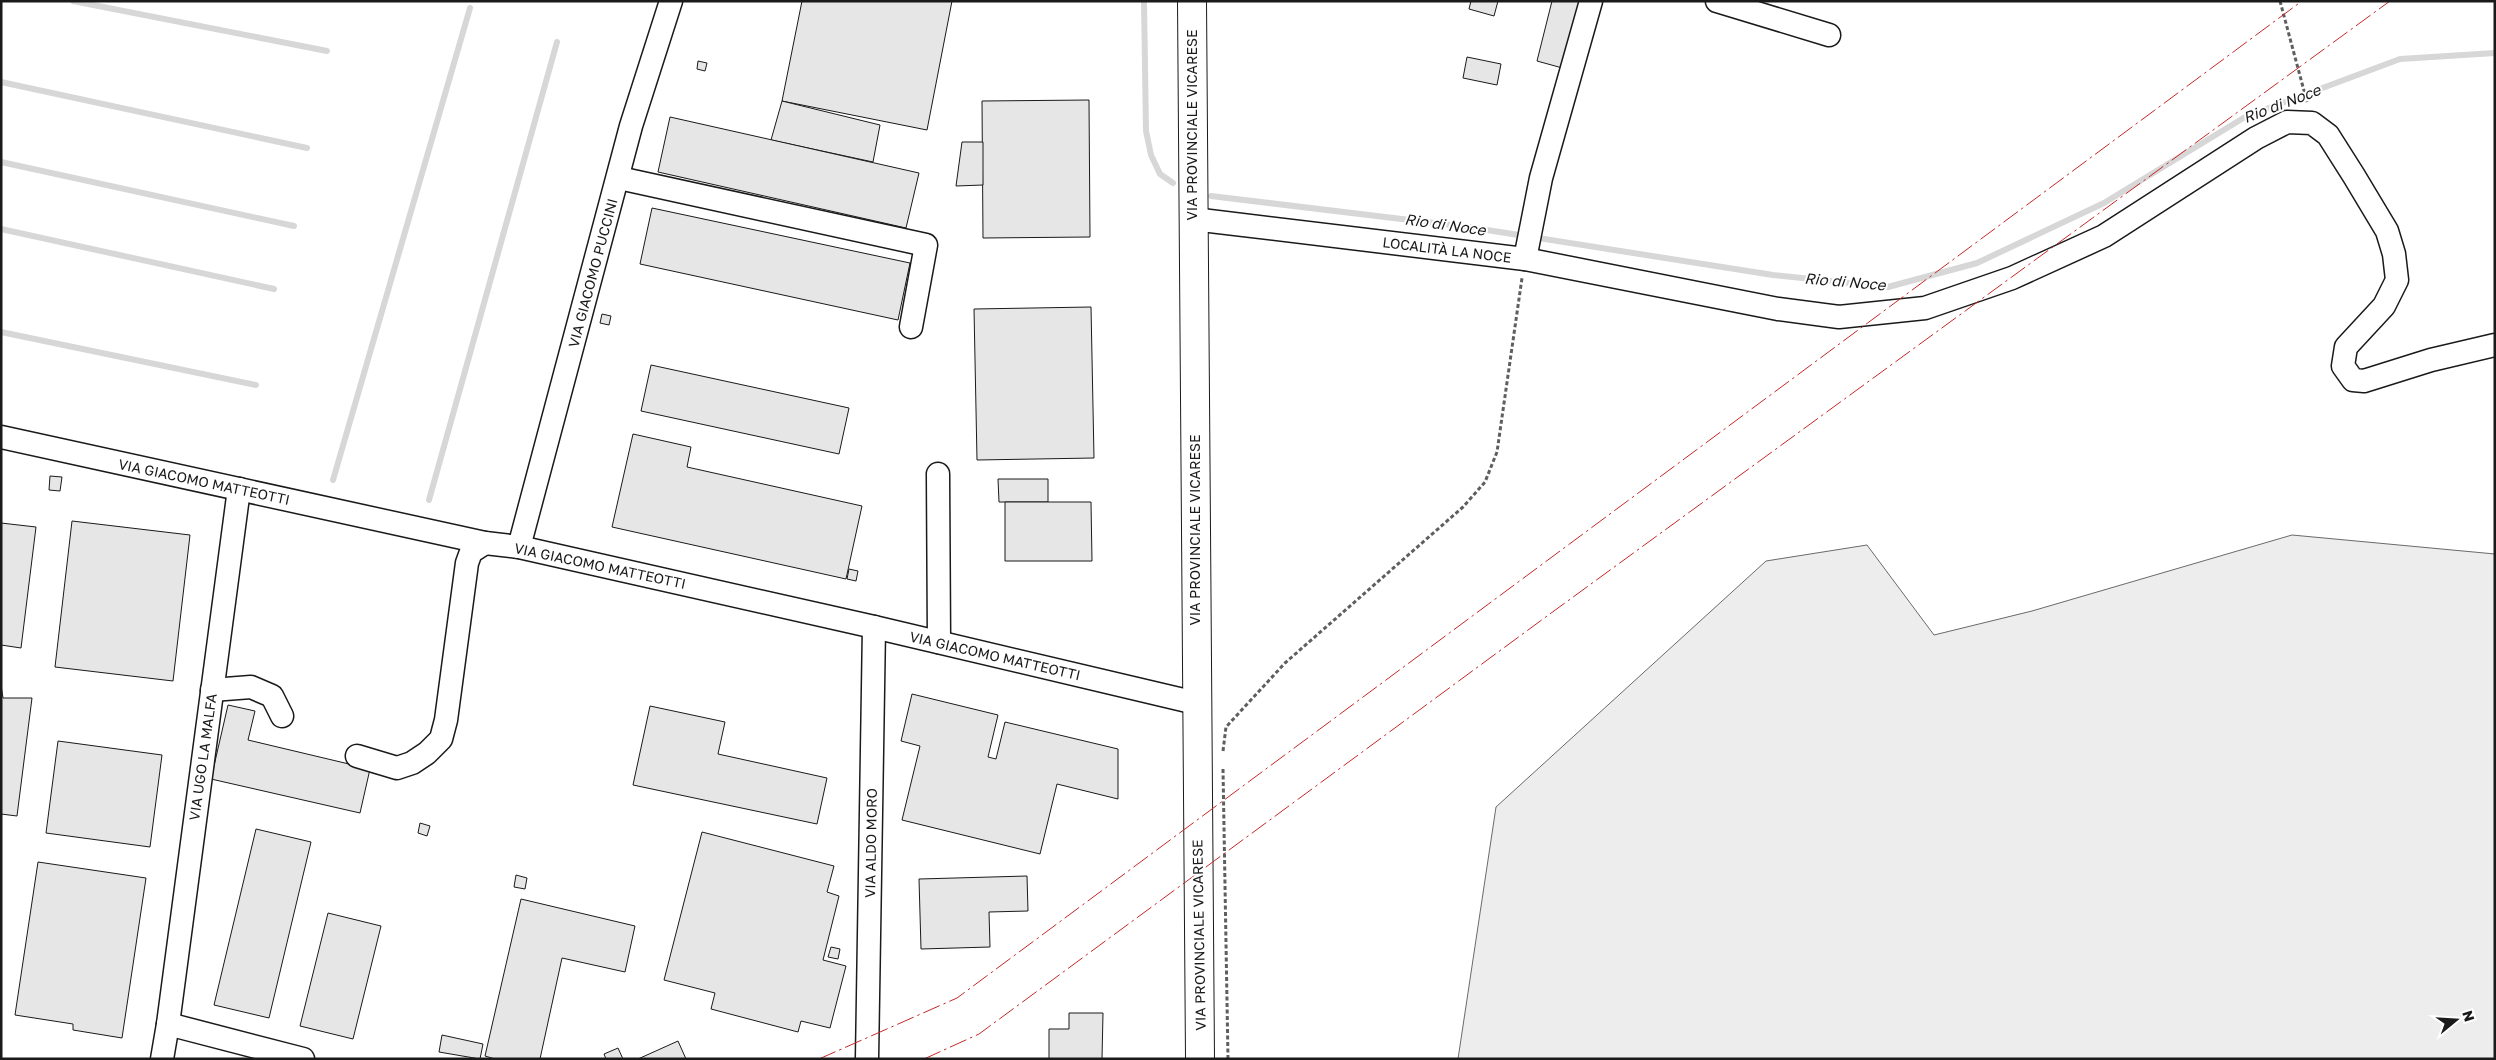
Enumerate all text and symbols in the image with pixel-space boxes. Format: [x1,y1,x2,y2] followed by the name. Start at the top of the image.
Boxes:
[1183,29,1200,221] street label: VIA PROVINCIALE VICARESE
[2240,80,2324,126] water label: Rio di Noce
[564,196,621,349] street label: VIA GIACOMO PUCCINI
[1404,209,1488,239] water label: Rio di Noce
[1382,233,1512,266] street label: LOCALITÀ LA NOCE
[1804,268,1888,294] water label: Rio di Noce
[1186,434,1203,626] street label: VIA PROVINCIALE VICARESE
[117,455,291,508] street label: VIA GIACOMO MATTEOTTI
[513,539,687,592] street label: VIA GIACOMO MATTEOTTI
[908,628,1082,683] street label: VIA GIACOMO MATTEOTTI
[185,692,220,822] street label: VIA UGO LA MALFA
[861,788,880,898] street label: VIA ALDO MORO
[1188,839,1209,1031] street label: VIA PROVINCIALE VICARESE
[2431,995,2481,1045] north arrow
[2459,1008,2479,1024] text: N

